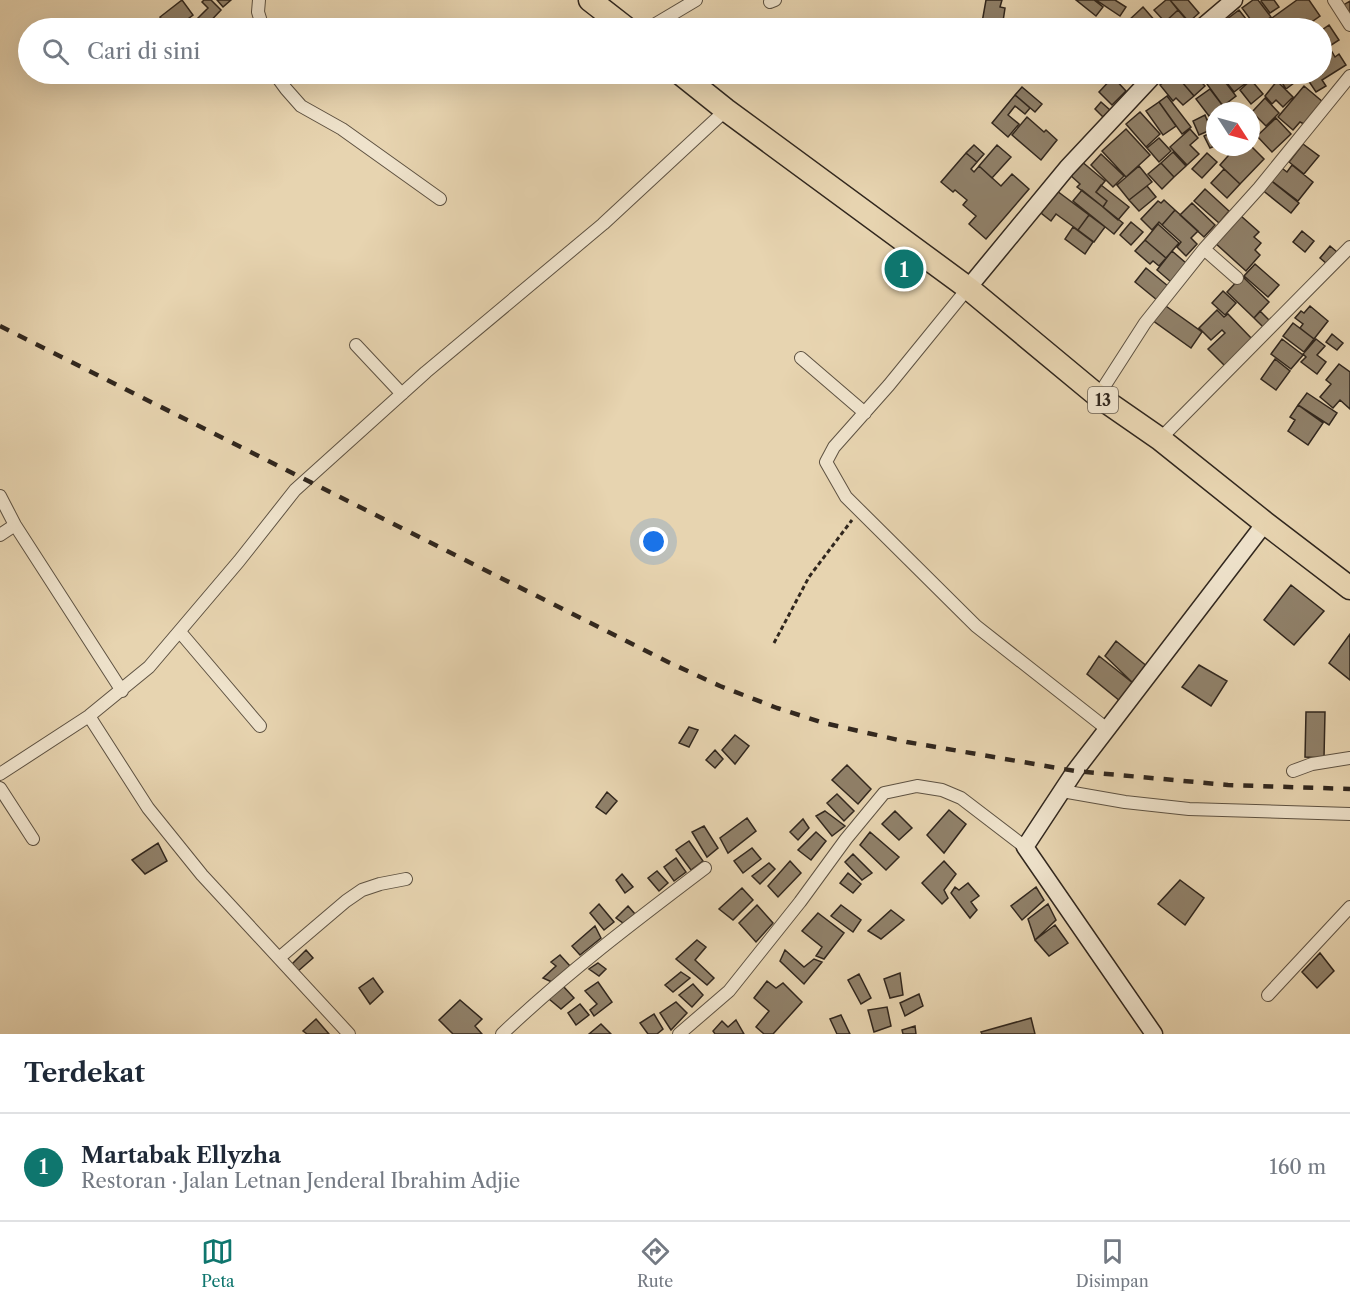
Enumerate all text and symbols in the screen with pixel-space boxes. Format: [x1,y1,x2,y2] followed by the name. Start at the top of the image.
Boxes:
[18,18,1332,84] search box
[39,35,72,68] icon: search
[87,38,200,65] text: Cari di sini
[1206,102,1260,156] north arrow
[884,246,924,292] pin: 1
[1088,387,1118,413] road number: 13
[639,527,668,556] your location
[24,1057,145,1089] text: Terdekat
[81,1142,281,1169] text: Martabak Ellyzha
[39,1155,48,1179] text: 1
[1269,1155,1326,1179] text: 160 m
[81,1169,520,1193] text: Restoran · Jalan Letnan Jenderal Ibrahim Adjie
[201,1235,235,1291] tab: Peta
[637,1235,673,1291] tab: Rute
[1076,1235,1149,1291] tab: Disimpan

